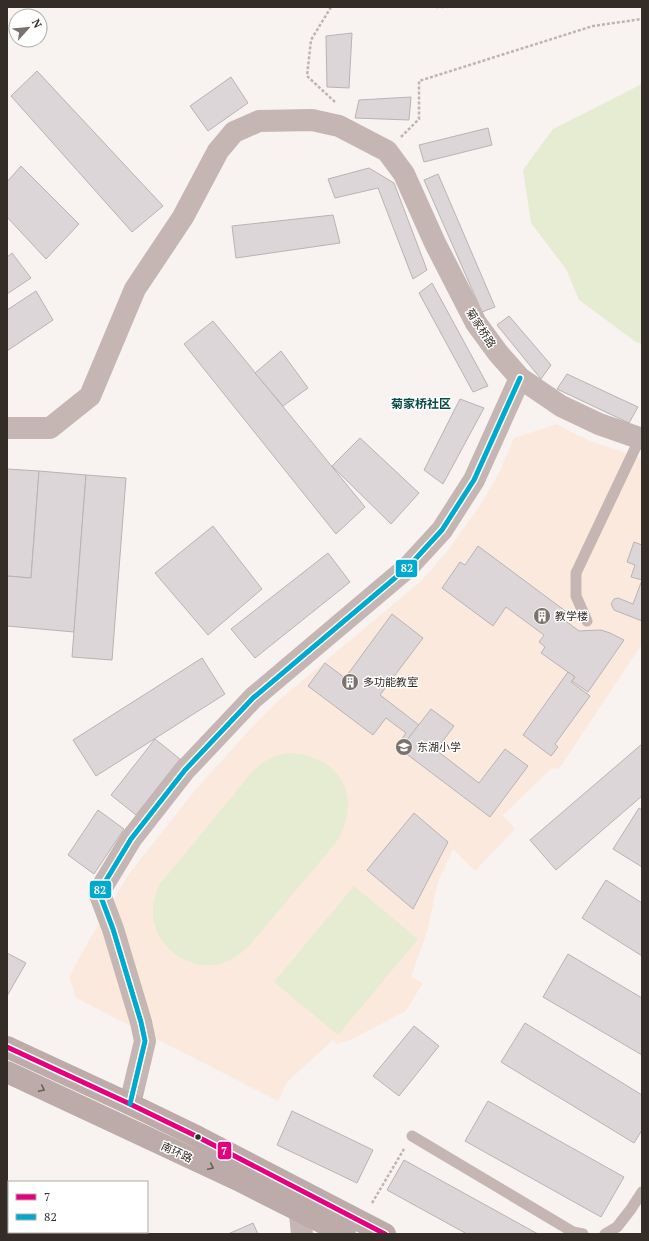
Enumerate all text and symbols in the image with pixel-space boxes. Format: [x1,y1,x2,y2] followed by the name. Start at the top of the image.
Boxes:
[8,8,48,48] north arrow
[29,17,45,31] text: N
[463,306,499,350] street label: 菊家桥路
[391,396,451,411] district label: 菊家桥社区
[395,559,418,578] line badge: 82
[401,561,413,575] text: 82
[532,606,552,626] building icon: 教学楼
[555,609,588,623] place label: 教学楼
[340,672,360,692] building icon: 多功能教室
[363,675,418,689] place label: 多功能教室
[394,737,414,757] school or university icon: 东湖小学
[417,740,461,754] place label: 东湖小学
[89,880,112,899] line badge: 82
[94,883,106,897] text: 82
[38,1084,46,1092] one-way arrow
[193,1132,203,1142] unlabelled marker
[159,1139,195,1165] street label: 南环路
[217,1141,232,1160] line badge: 7
[221,1144,227,1158] text: 7
[207,1163,214,1171] one-way arrow
[8,1181,148,1233] legend
[44,1189,50,1204] text: 7
[44,1209,57,1224] text: 82

